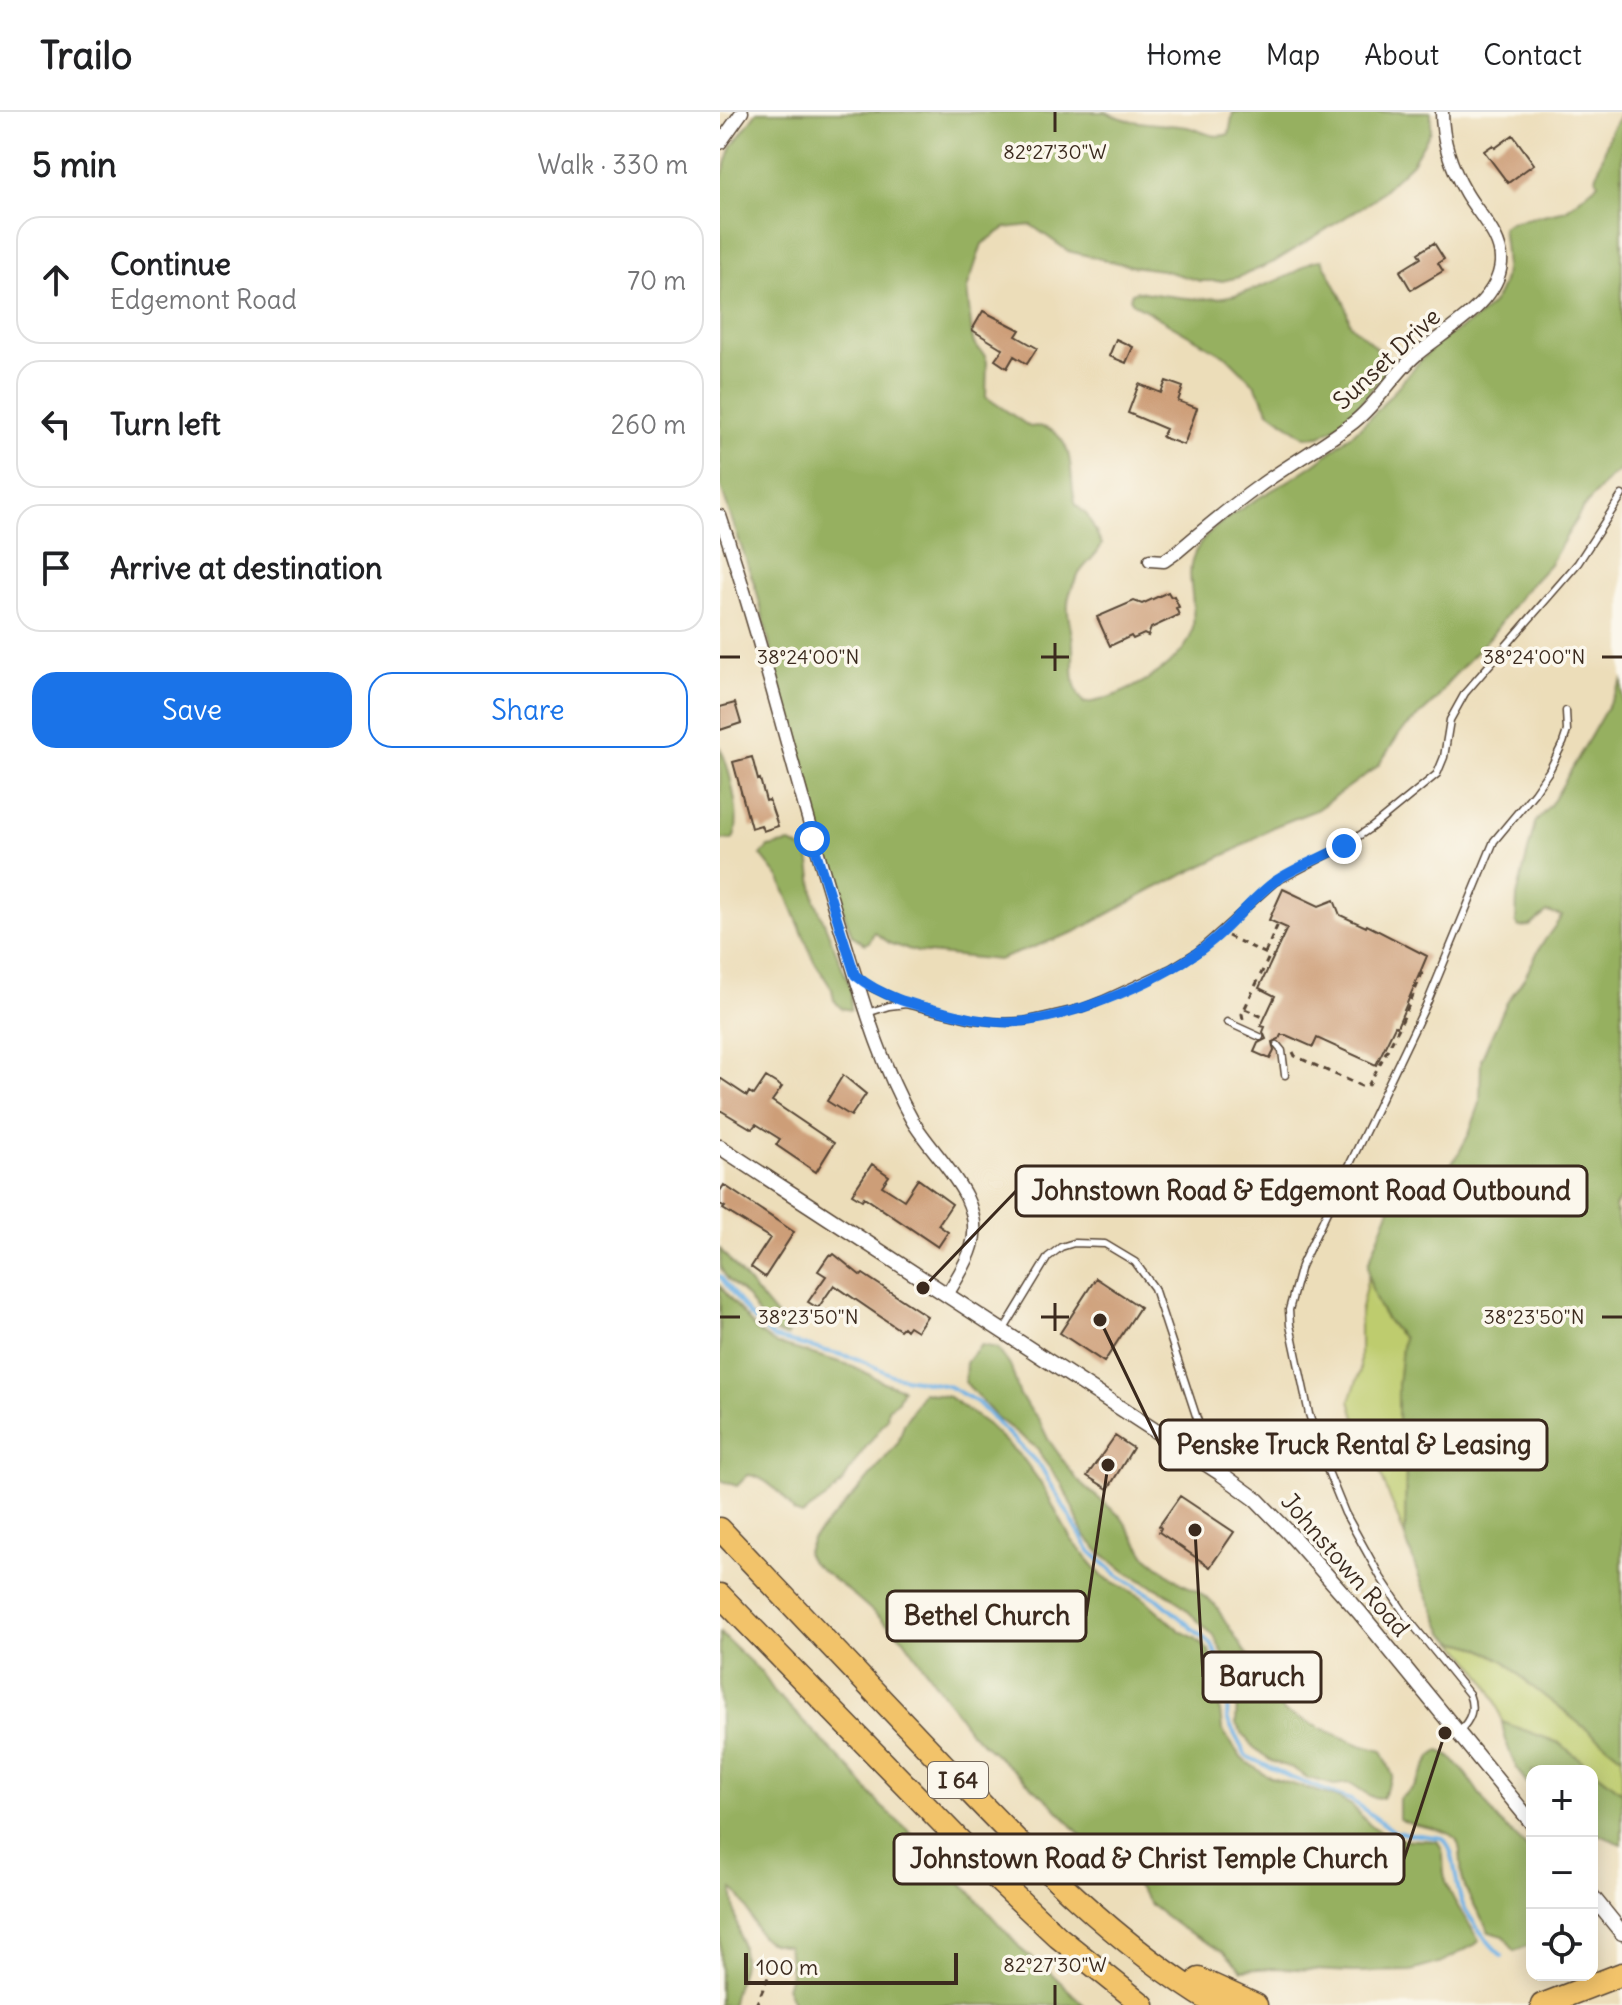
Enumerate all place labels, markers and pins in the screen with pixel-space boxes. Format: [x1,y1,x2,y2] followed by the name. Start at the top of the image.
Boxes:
[1016,1166,1587,1216] callout: Johnstown Road & Edgemont Road Outbound
[1160,1420,1547,1470] callout: Penske Truck Rental & Leasing
[887,1591,1086,1641] callout: Bethel Church
[1203,1652,1321,1702] callout: Baruch
[894,1834,1404,1884] callout: Johnstown Road & Christ Temple Church

